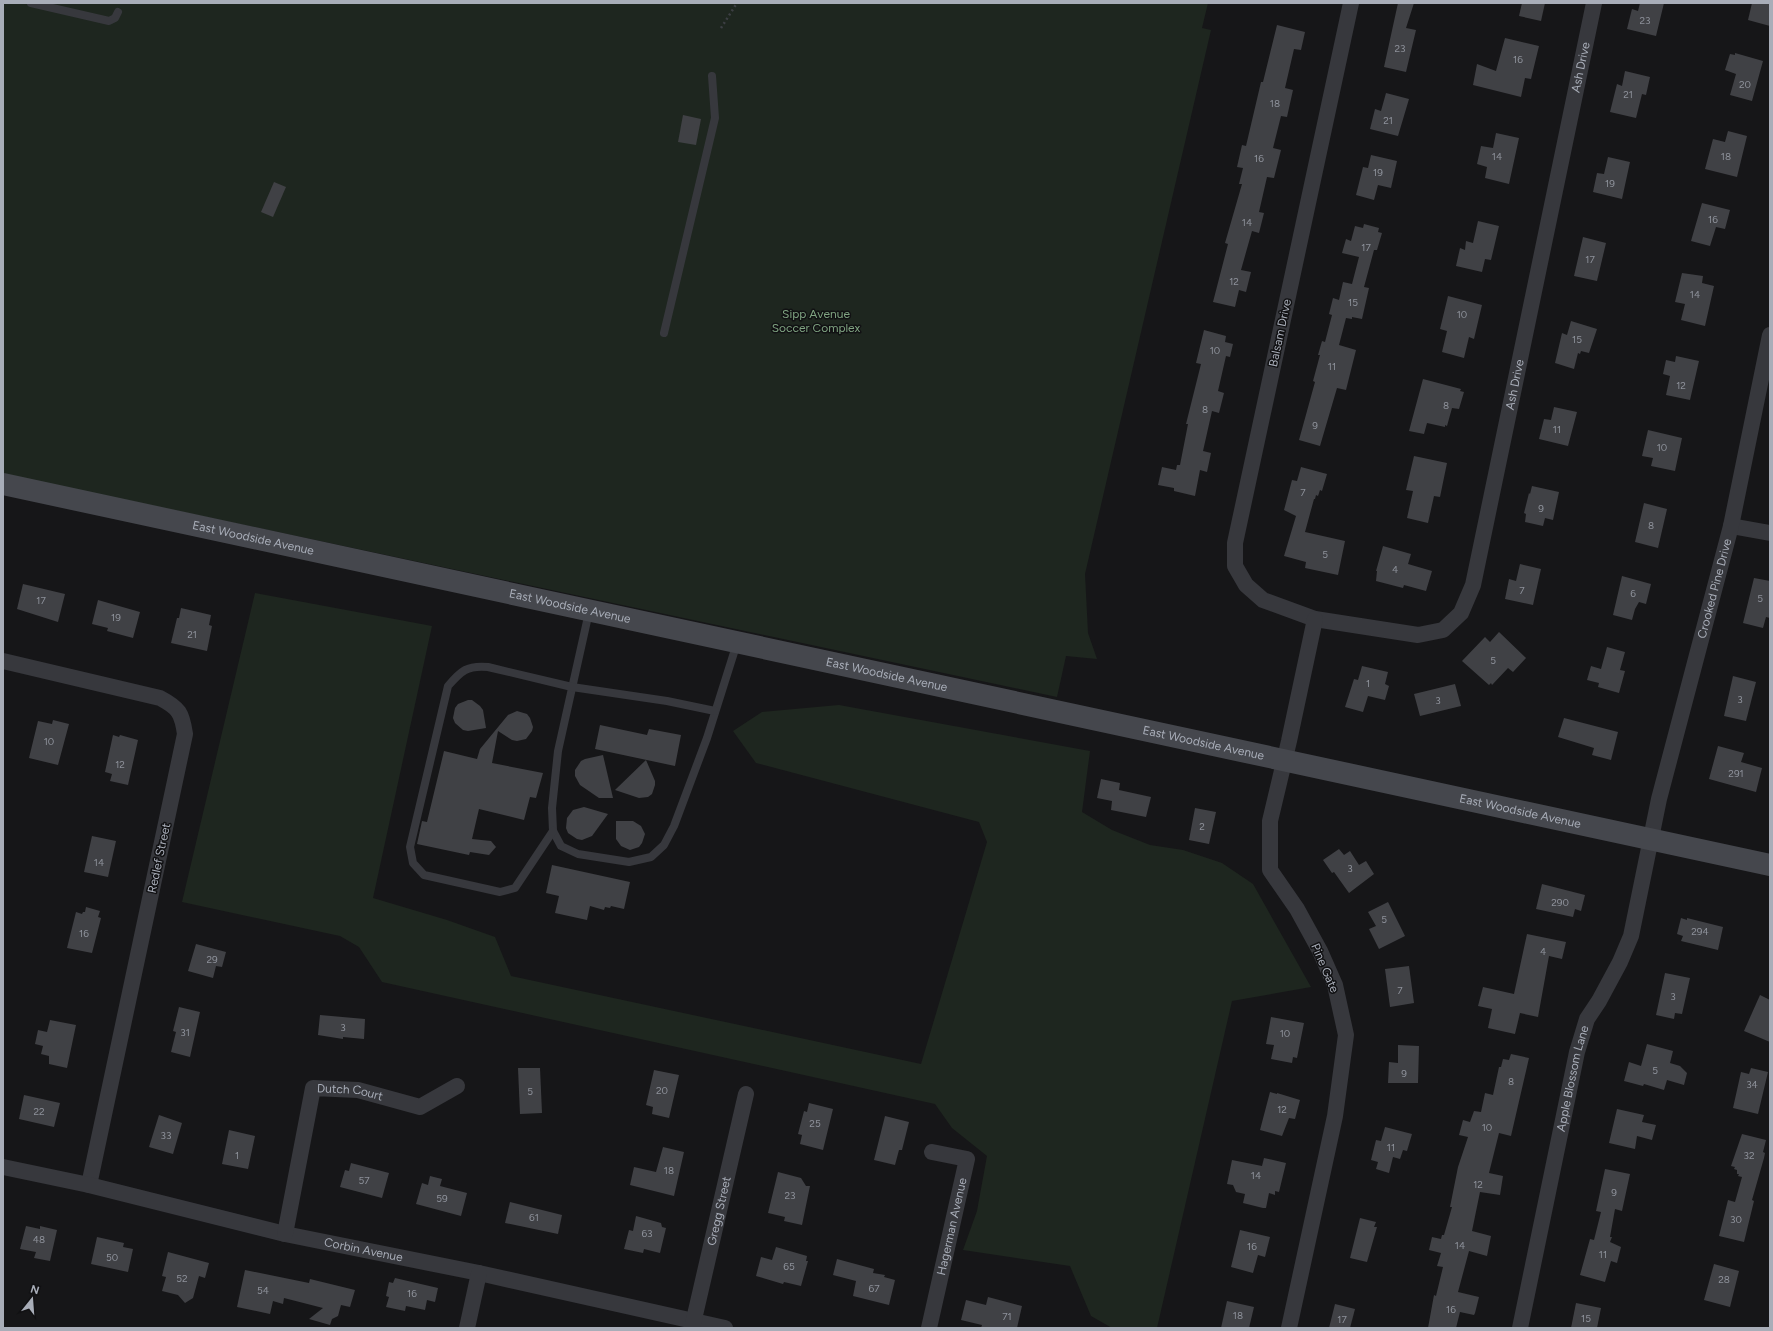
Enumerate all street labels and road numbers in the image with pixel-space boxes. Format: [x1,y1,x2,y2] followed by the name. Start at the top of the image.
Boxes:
[1569,40,1593,94] street label: Ash Drive
[1266,297,1294,368] street label: Balsam Drive
[1503,358,1527,411] street label: Ash Drive
[191,518,316,558] street label: East Woodside Avenue
[1695,537,1734,640] street label: Crooked Pine Drive
[508,586,632,626] street label: East Woodside Avenue
[825,655,949,695] street label: East Woodside Avenue
[1141,723,1266,763] street label: East Woodside Avenue
[1458,791,1583,831] street label: East Woodside Avenue
[145,821,173,894] street label: Redlef Street
[1308,941,1342,995] street label: Pine Gate
[1554,1023,1592,1133] street label: Apple Blossom Lane
[317,1081,385,1104] street label: Dutch Court
[704,1175,734,1247] street label: Gregg Street
[934,1176,970,1277] street label: Hagerman Avenue
[323,1235,404,1265] street label: Corbin Avenue

